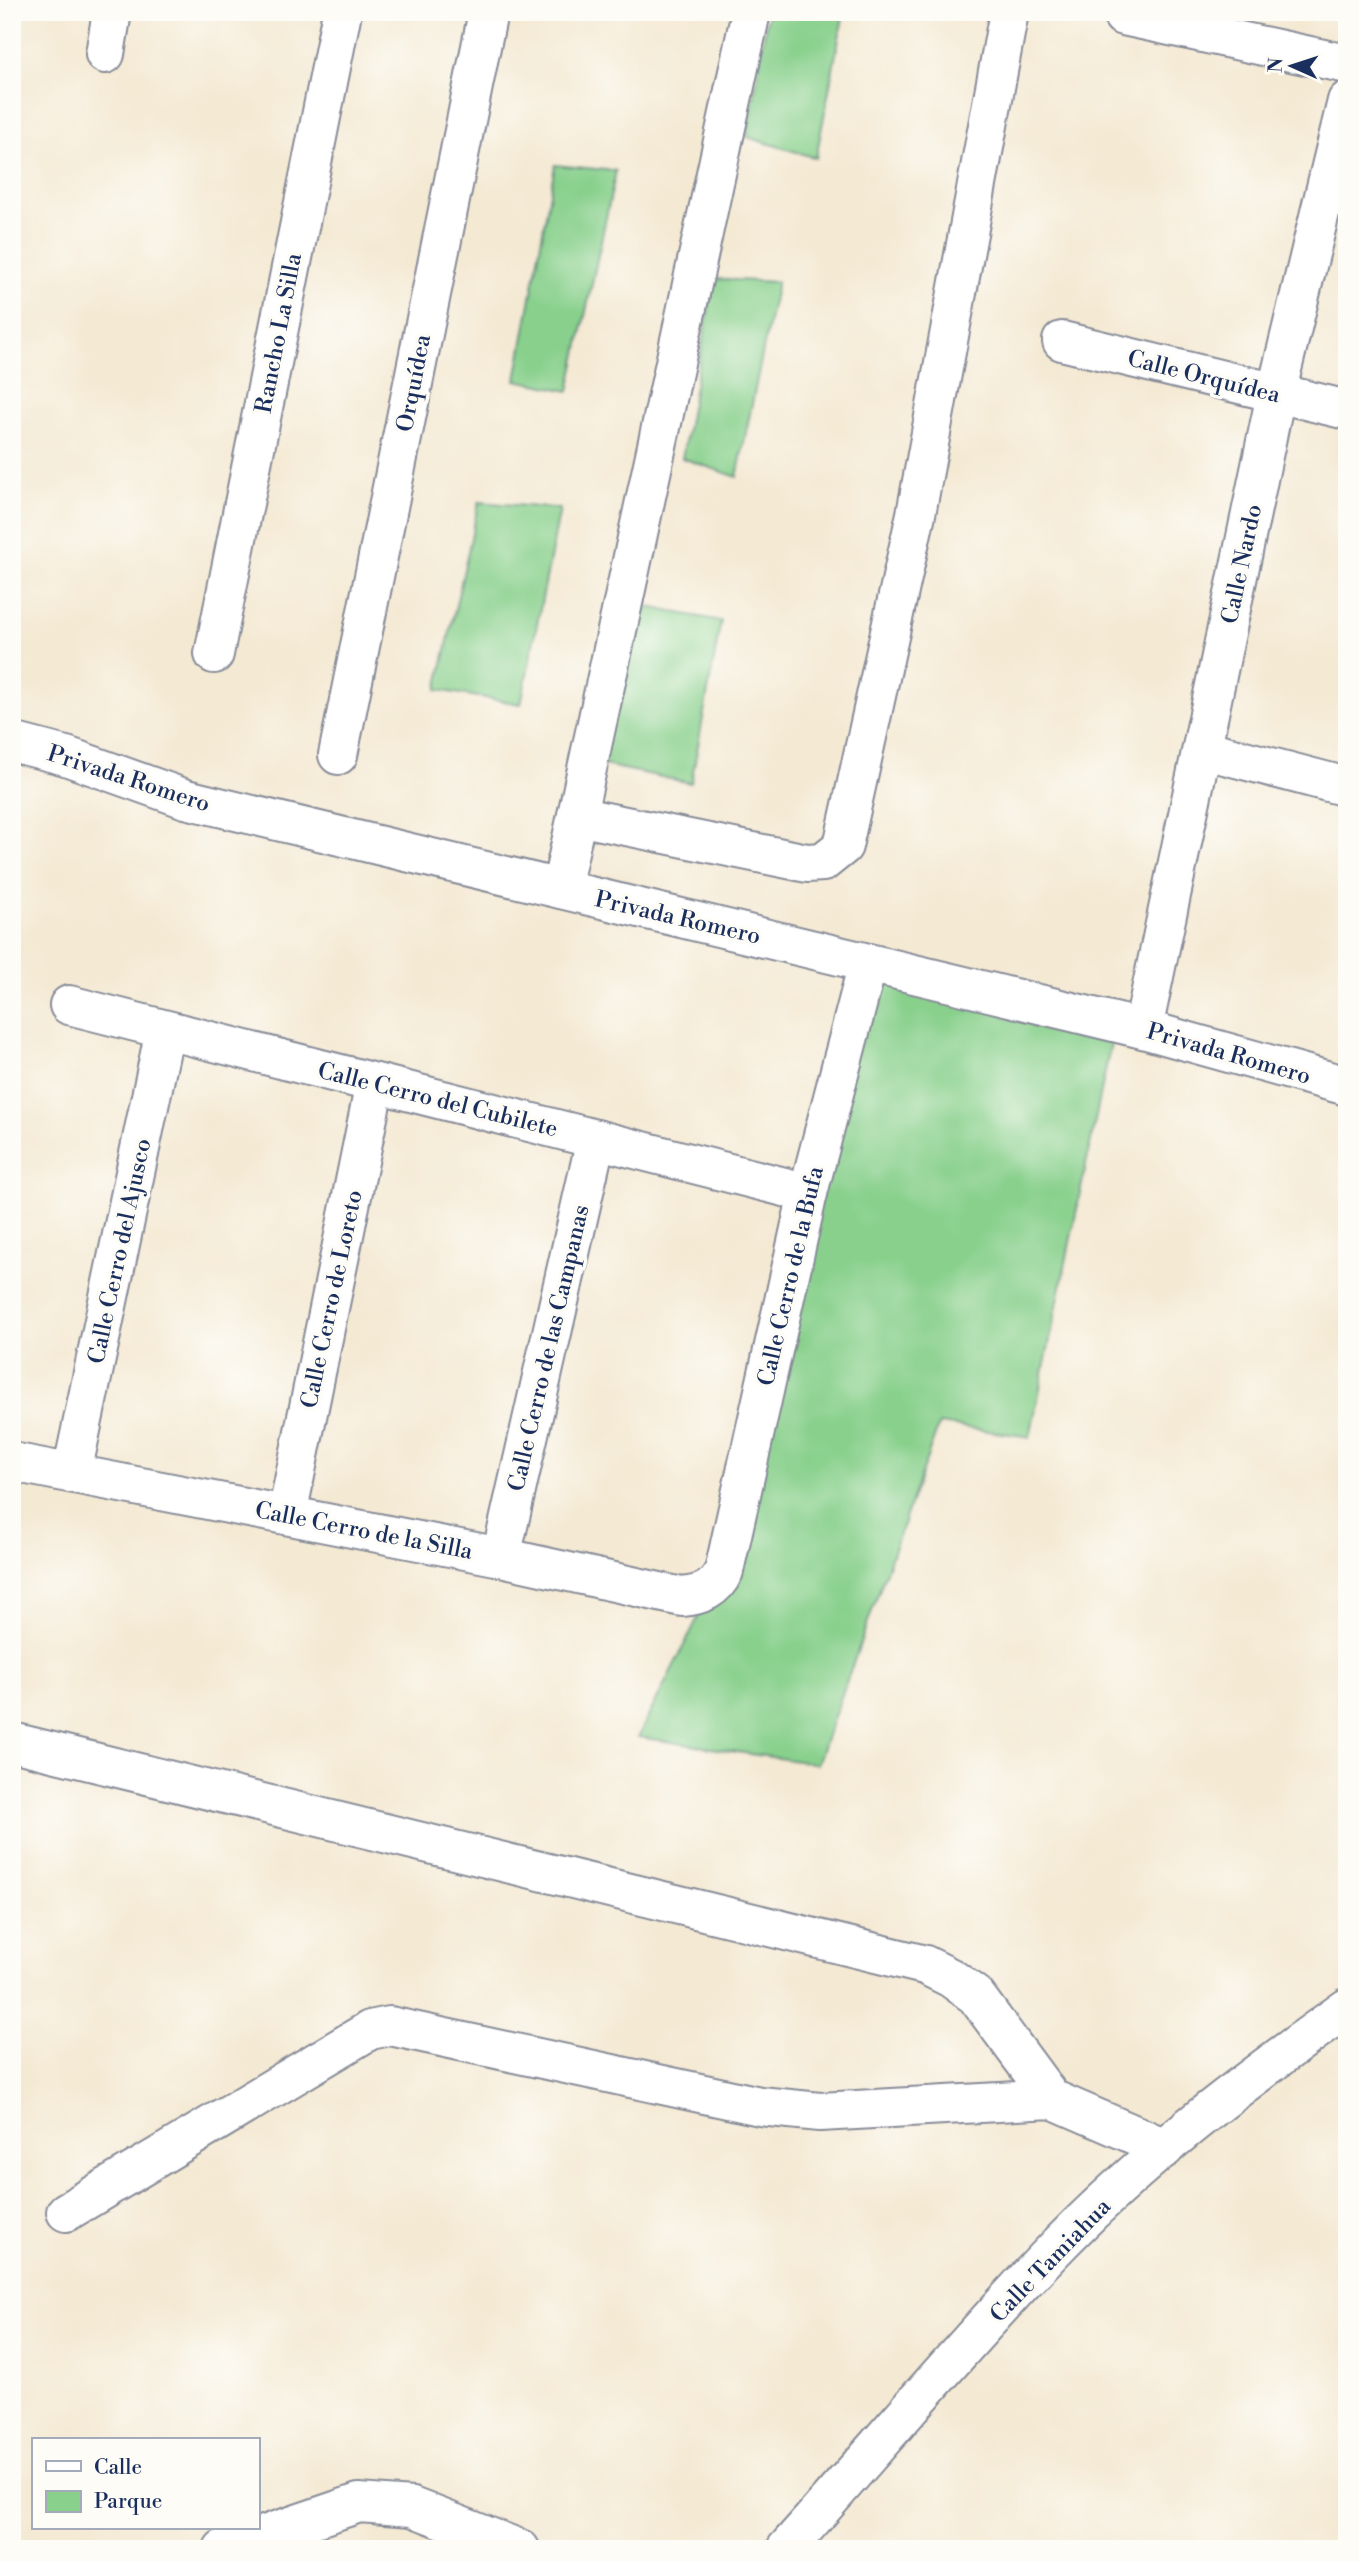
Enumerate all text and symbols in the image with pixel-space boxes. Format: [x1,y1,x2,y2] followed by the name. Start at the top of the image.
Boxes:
[1258,32,1328,102] north arrow
[1264,57,1288,73] text: N
[250,251,308,415] street label: Rancho La Silla
[391,332,437,434] street label: Orquídea
[1124,344,1283,410] street label: Calle Orquídea
[1216,502,1268,627] street label: Calle Nardo
[44,740,213,818] street label: Privada Romero
[592,885,763,951] street label: Privada Romero
[1144,1017,1314,1091] street label: Privada Romero
[315,1057,561,1143] street label: Calle Cerro del Cubilete
[82,1136,158,1367] street label: Calle Cerro del Ajusco
[752,1163,830,1389] street label: Calle Cerro de la Bufa
[295,1188,369,1411] street label: Calle Cerro de Loreto
[502,1202,596,1494] street label: Calle Cerro de las Campanas
[253,1496,475,1566] street label: Calle Cerro de la Silla
[984,2193,1117,2329] street label: Calle Tamiahua
[32,2438,259,2530] legend
[94,2455,142,2481] text: Calle
[94,2489,162,2515] text: Parque

